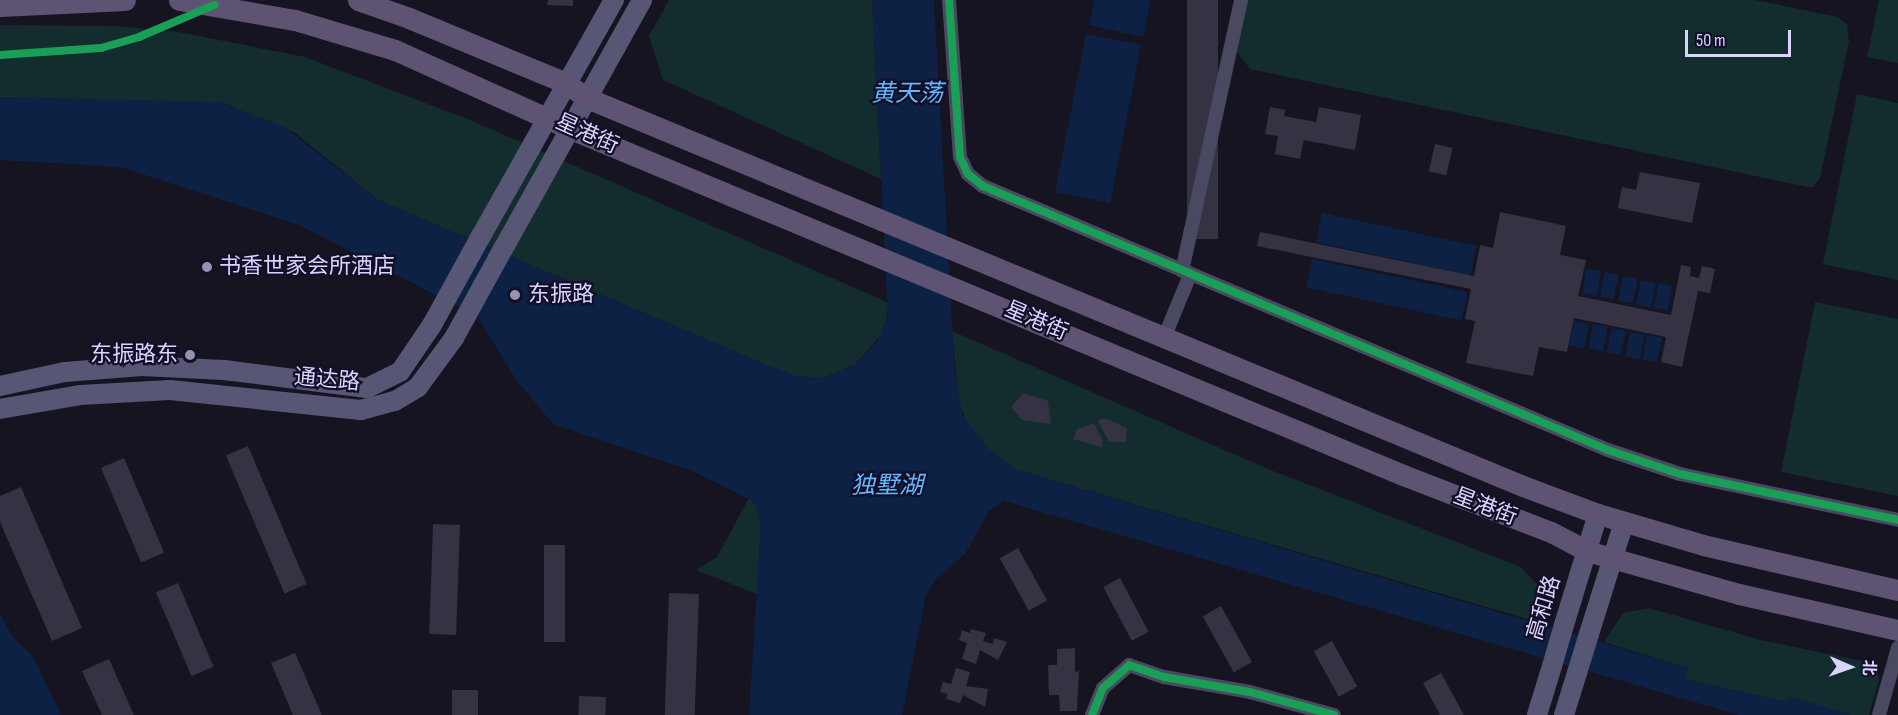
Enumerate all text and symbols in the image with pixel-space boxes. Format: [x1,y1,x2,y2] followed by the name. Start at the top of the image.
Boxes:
[1688,18,1794,56] scale bar
[1696,30,1726,51] text: 50 m
[871,80,943,108] water label: 黄天荡
[551,109,623,159] street label: 星港街
[219,254,395,280] place label: 书香世家会所酒店
[200,260,214,274] marker: 书香世家会所酒店
[528,282,594,308] place label: 东振路
[506,286,524,304] marker: 东振路
[1000,296,1072,346] street label: 星港街
[90,342,178,368] place label: 东振路东
[183,348,197,362] marker: 东振路东
[293,364,361,396] street label: 通达路
[851,472,923,500] water label: 独墅湖
[1449,483,1521,531] street label: 星港街
[1522,573,1566,643] street label: 高和路
[1820,637,1880,697] north arrow
[1859,659,1878,676] text: 北

